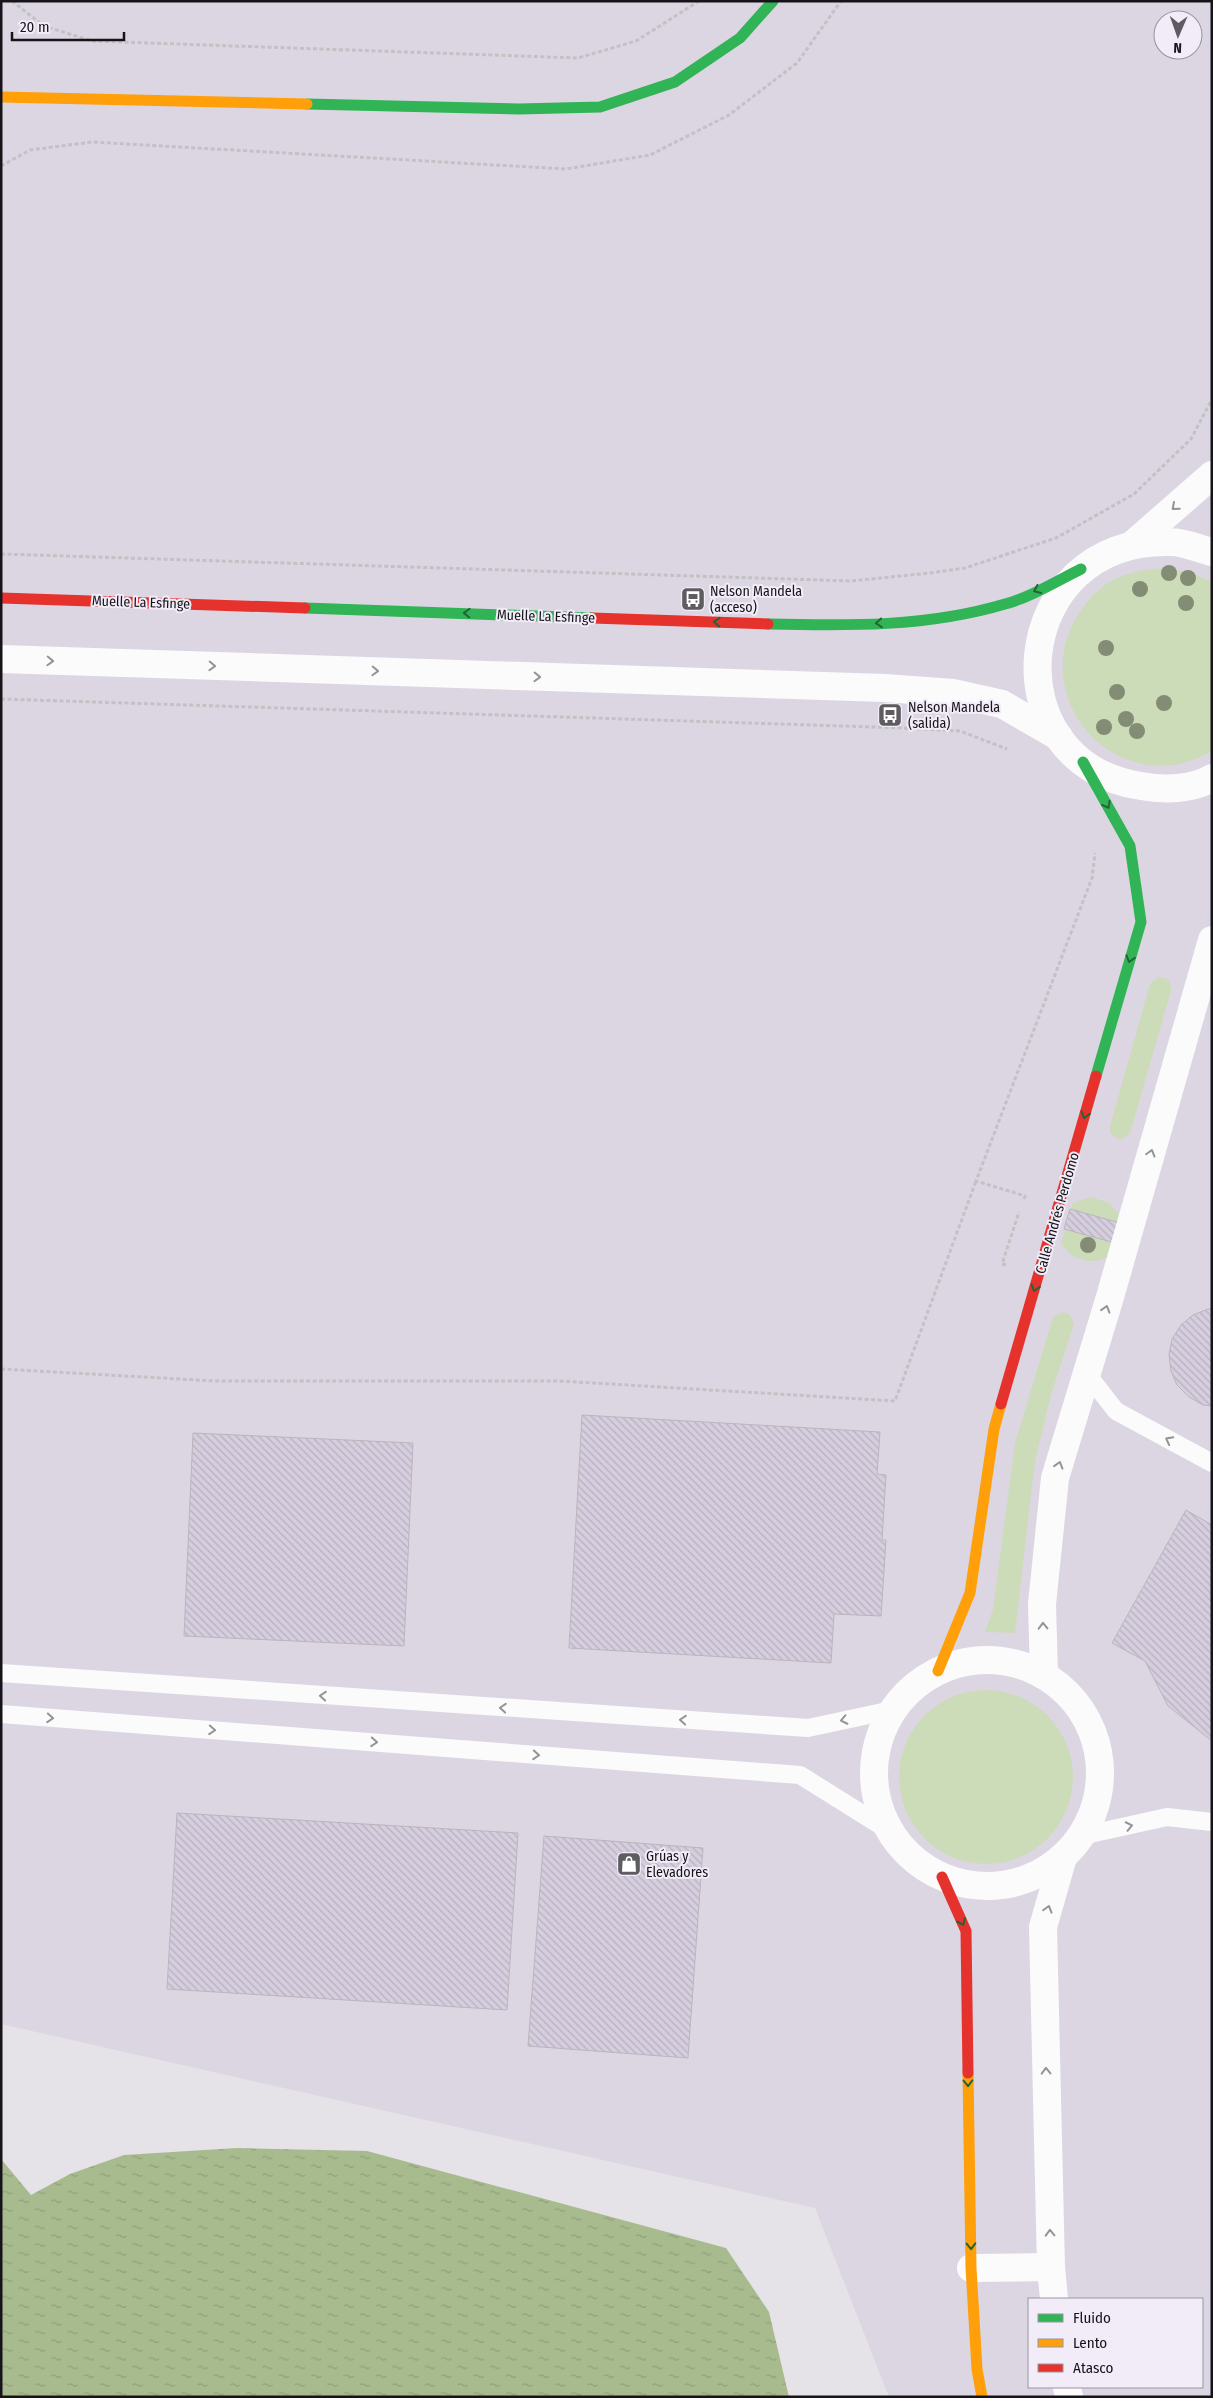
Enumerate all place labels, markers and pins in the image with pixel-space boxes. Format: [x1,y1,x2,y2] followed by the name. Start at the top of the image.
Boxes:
[710,583,802,616] place label: Nelson Mandela (acceso)
[680,586,706,612] bus stop icon: Nelson Mandela (acceso)
[908,699,1000,732] place label: Nelson Mandela (salida)
[877,702,903,728] bus stop icon: Nelson Mandela (salida)
[646,1848,708,1881] place label: Grúas y Elevadores
[616,1851,642,1877] shop icon: Grúas y Elevadores

